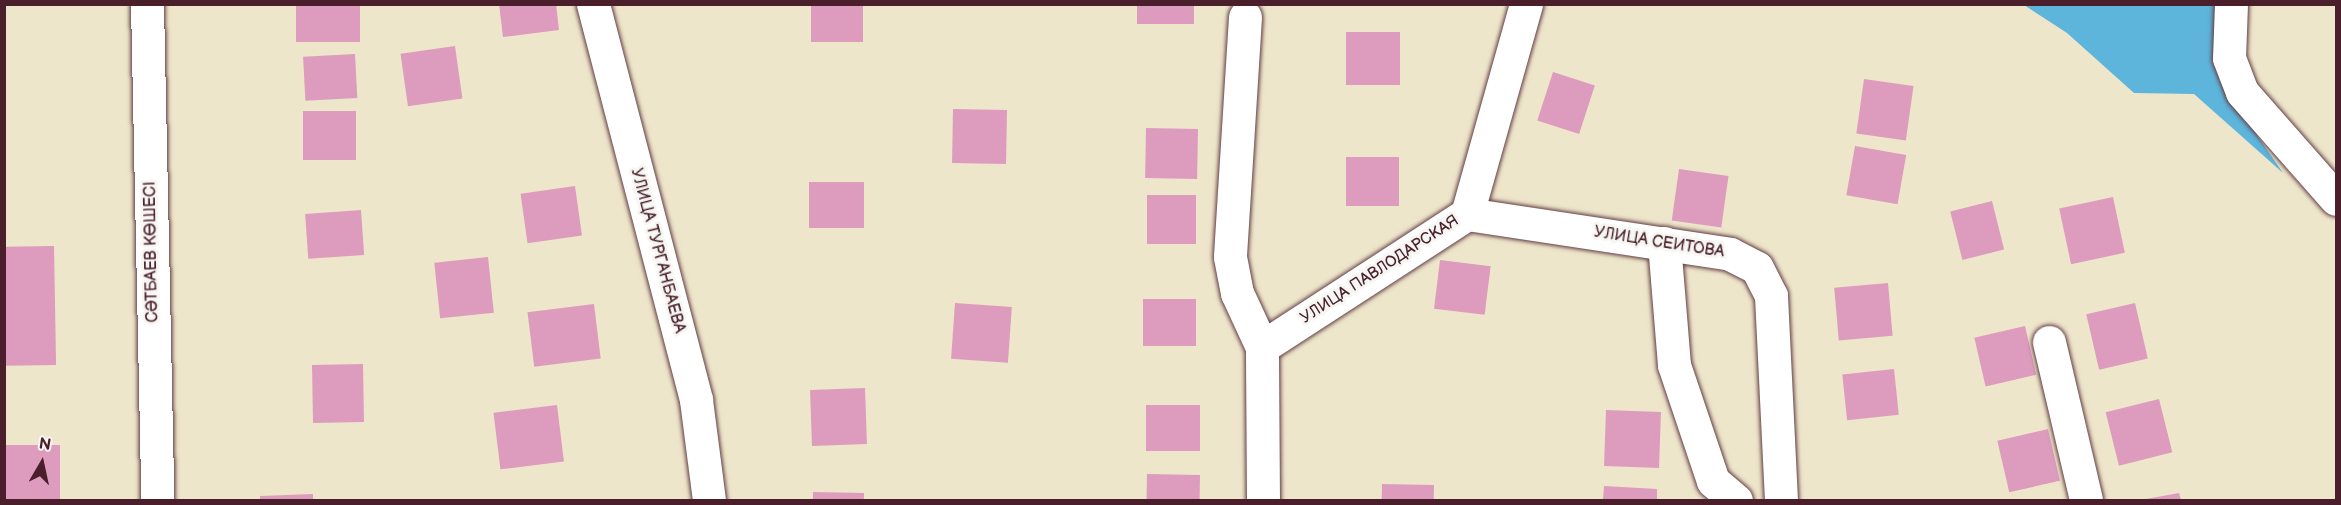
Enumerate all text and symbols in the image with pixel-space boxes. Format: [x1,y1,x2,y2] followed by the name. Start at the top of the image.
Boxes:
[626,166,688,336] street label: УЛИЦА ТУРГАНБАЕВА
[141,181,163,323] street label: СӘТБАЕВ КӨШЕСІ
[1297,212,1463,328] street label: УЛИЦА ПАВЛОДАРСКАЯ
[1592,223,1726,263] street label: УЛИЦА СЕИТОВА
[12,433,72,493] north arrow
[37,434,52,455] text: N

